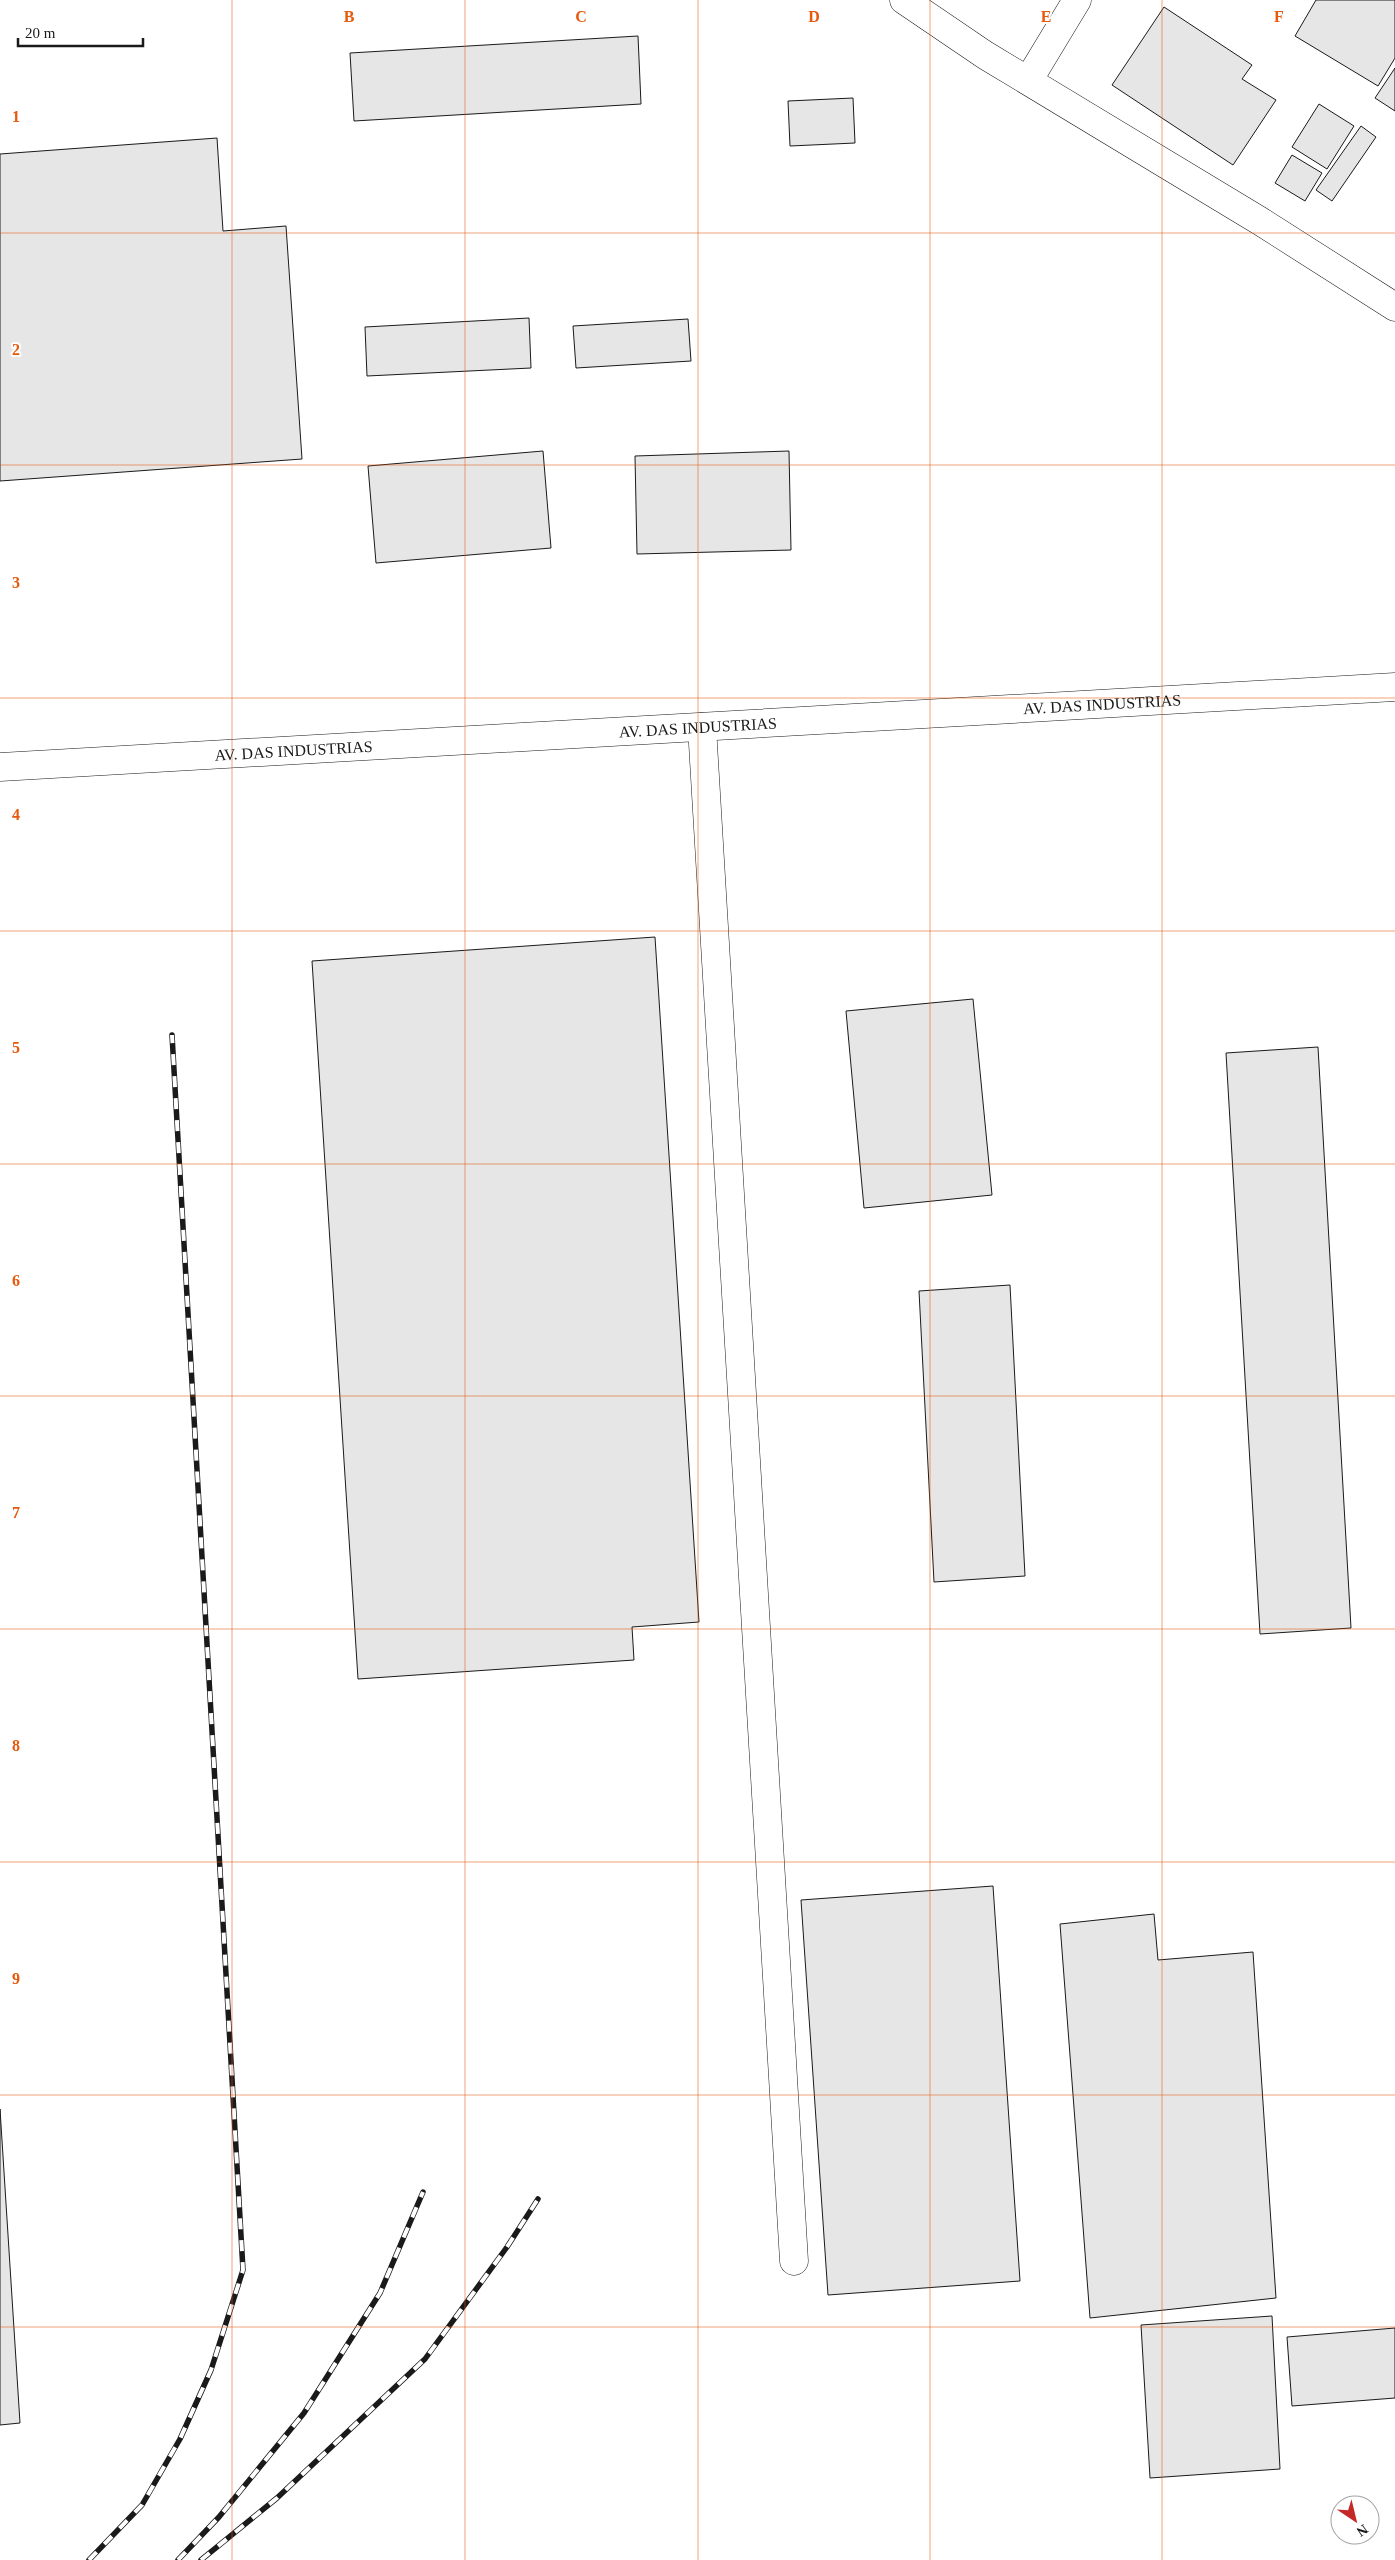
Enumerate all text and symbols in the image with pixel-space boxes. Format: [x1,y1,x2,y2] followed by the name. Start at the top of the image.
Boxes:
[344,8,355,25] text: B
[575,8,587,25] text: C
[808,8,820,25] text: D
[1041,8,1051,25] text: E
[1274,8,1284,25] text: F
[18,15,142,47] scale bar
[25,25,56,41] text: 20 m
[12,108,20,125] text: 1
[12,341,20,358] text: 2
[12,574,20,591] text: 3
[1023,691,1182,717] street label: AV. DAS INDUSTRIAS
[618,714,777,740] street label: AV. DAS INDUSTRIAS
[214,738,373,764] street label: AV. DAS INDUSTRIAS
[12,806,20,823] text: 4
[12,1039,20,1056] text: 5
[12,1272,20,1289] text: 6
[12,1504,20,1521] text: 7
[12,1737,20,1754] text: 8
[12,1970,20,1987] text: 9
[1330,2495,1380,2545] north arrow
[1354,2521,1371,2539] text: N

